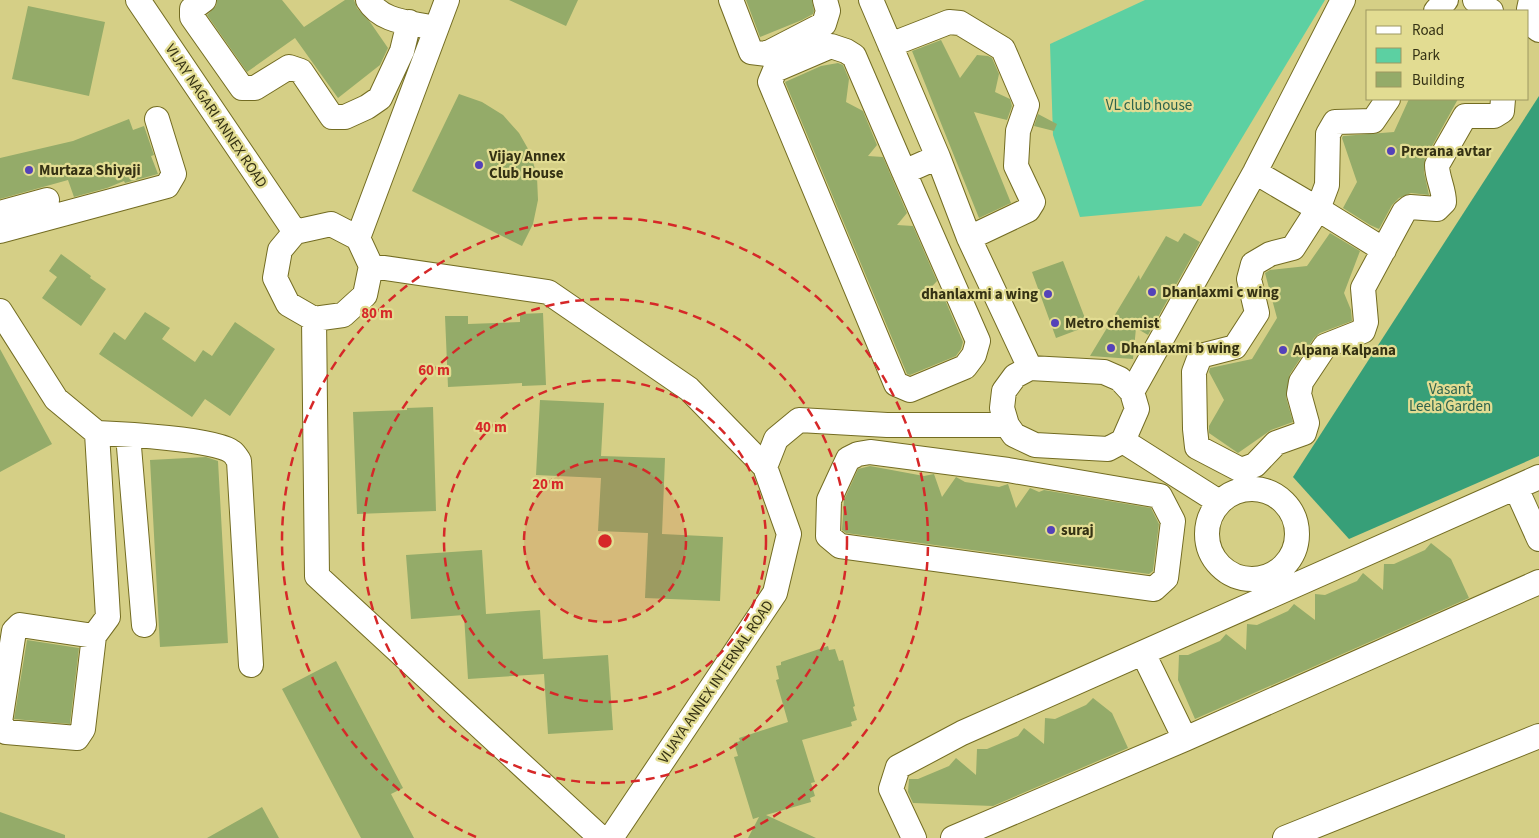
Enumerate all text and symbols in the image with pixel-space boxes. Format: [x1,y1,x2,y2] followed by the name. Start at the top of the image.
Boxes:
[1366,10,1529,100] legend
[1412,20,1444,41] text: Road
[160,40,272,192] street label: VIJAY NAGARI ANNEX ROAD
[1412,45,1441,66] text: Park
[1412,70,1465,91] text: Building
[1106,95,1192,116] park label: VL club house
[1401,141,1492,162] place label: Prerana avtar
[1385,145,1397,157] marker: Prerana avtar
[488,146,566,184] place label: Vijay Annex Club House
[473,159,485,171] marker: Vijay Annex Club House
[39,160,141,181] place label: Murtaza Shiyaji
[23,164,35,176] marker: Murtaza Shiyaji
[1162,282,1279,303] place label: Dhanlaxmi c wing
[921,284,1038,305] place label: dhanlaxmi a wing
[1146,286,1158,298] marker: Dhanlaxmi c wing
[1042,288,1054,300] marker: dhanlaxmi a wing
[361,303,393,324] text: 80 m
[1065,313,1160,334] place label: Metro chemist
[1049,317,1061,329] marker: Metro chemist
[1121,338,1239,359] place label: Dhanlaxmi b wing
[1292,340,1396,361] place label: Alpana Kalpana
[1105,342,1117,354] marker: Dhanlaxmi b wing
[1277,344,1289,356] marker: Alpana Kalpana
[418,360,450,381] text: 60 m
[1409,379,1491,417] park label: Vasant Leela Garden
[475,417,507,438] text: 40 m
[532,474,564,495] text: 20 m
[1061,520,1094,541] place label: suraj
[1045,524,1057,536] marker: suraj
[596,532,614,550] centre of rings
[653,596,779,768] street label: VIJAYA ANNEX INTERNAL ROAD

